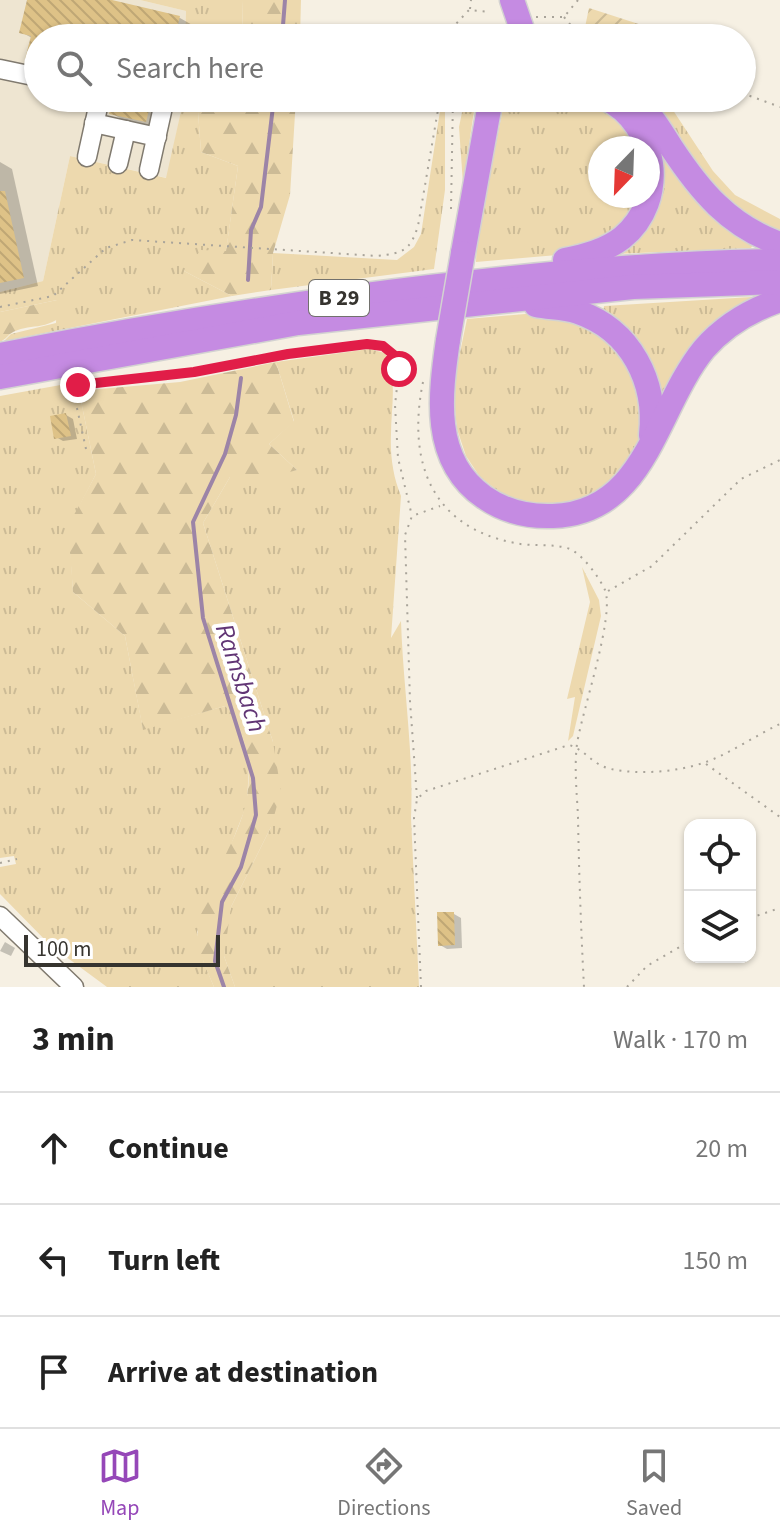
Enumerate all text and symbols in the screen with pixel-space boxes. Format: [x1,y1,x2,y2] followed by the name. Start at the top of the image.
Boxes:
[24,24,756,112] search box
[52,46,96,90] icon: search
[116,47,264,90] text: Search here
[588,136,660,208] north arrow
[309,280,369,316] road number: B 29
[381,351,417,387] route start
[60,367,96,403] route end
[206,619,276,737] water label: Ramsbach
[684,819,756,963] map controls
[684,819,756,891] button: locate
[684,891,756,963] button: layers
[24,931,220,967] scale bar
[36,933,91,965] text: 100 m
[32,1015,115,1064] text: 3 min
[613,1021,748,1058] text: Walk · 170 m
[32,1126,76,1170] icon: ahead
[108,1127,229,1170] text: Continue
[695,1130,748,1167] text: 20 m
[32,1238,76,1282] icon: left
[108,1239,220,1282] text: Turn left
[682,1242,748,1279] text: 150 m
[32,1350,76,1394] icon: arrive
[108,1351,378,1394] text: Arrive at destination
[98,1444,142,1524] tab: Map
[337,1444,430,1524] tab: Directions
[626,1444,682,1524] tab: Saved

